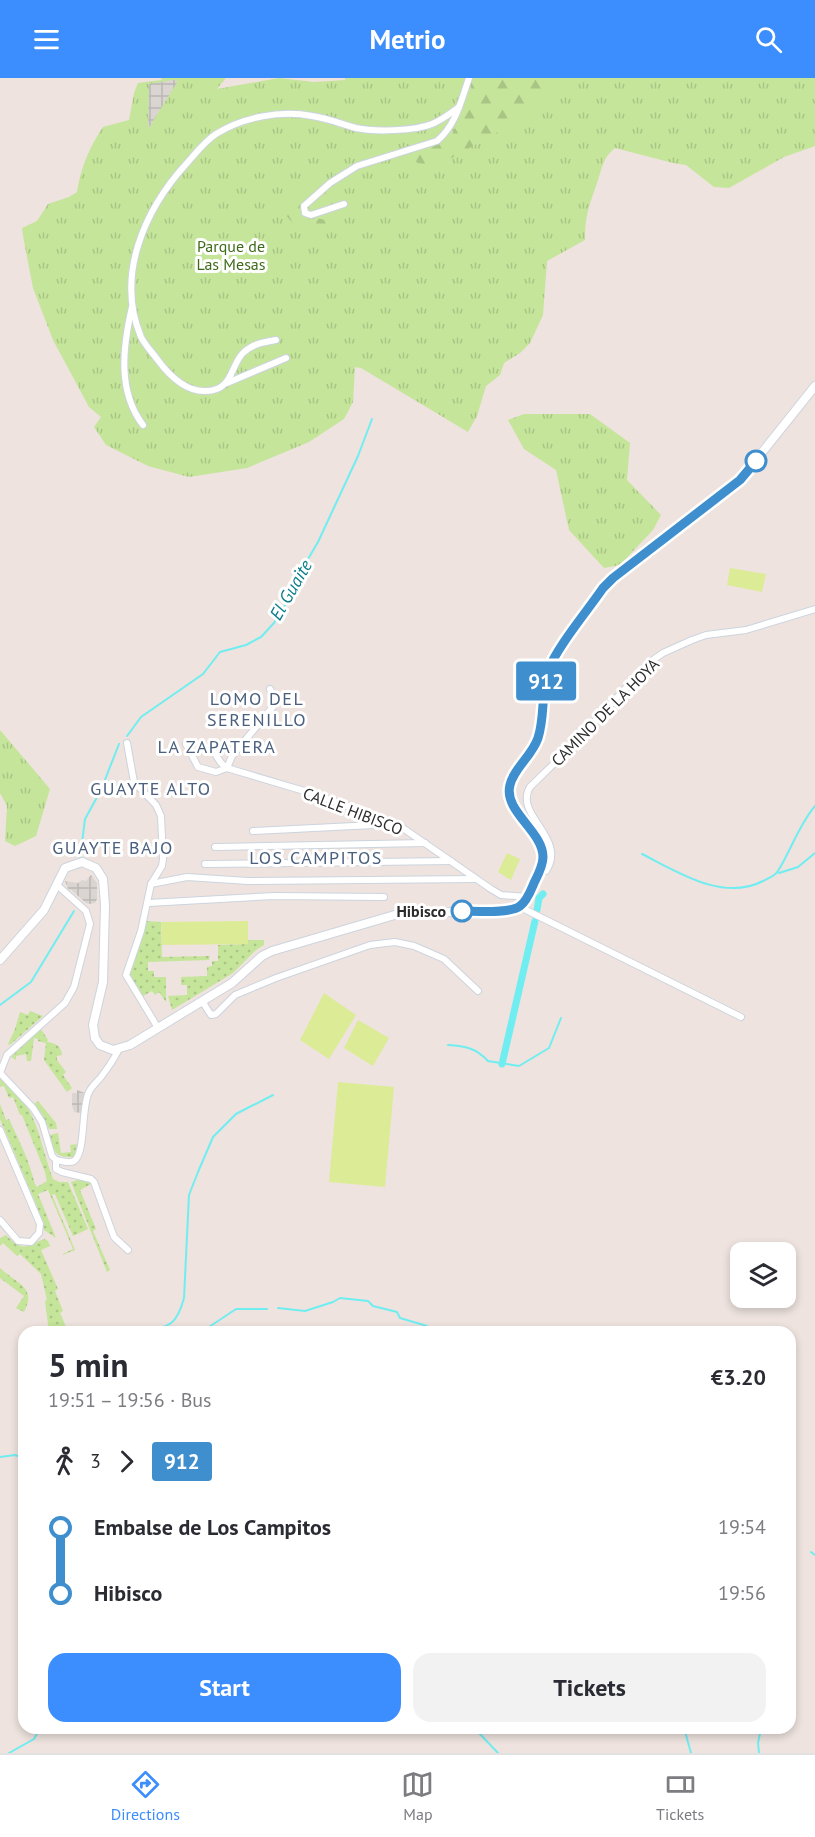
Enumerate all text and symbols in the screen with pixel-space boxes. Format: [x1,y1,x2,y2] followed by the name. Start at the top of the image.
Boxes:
[370,22,445,56] text: Metrio
[30,23,63,56] icon: menu
[752,23,785,56] icon: search
[196,236,266,274] park label: Parque de Las Mesas
[745,450,767,472] unlabelled marker
[264,555,317,624] water label: El Guaite
[547,653,664,770] street label: CAMINO DE LA HOYA
[512,662,580,700] line badge: 912
[528,668,564,695] text: 912
[207,687,307,731] district label: LOMO DEL SERENILLO
[158,735,276,758] district label: LA ZAPATERA
[90,777,212,800] district label: GUAYTE ALTO
[300,783,406,839] street label: CALLE HIBISCO
[52,836,174,859] district label: GUAYTE BAJO
[249,846,383,869] district label: LOS CAMPITOS
[451,900,473,922] marker: Hibisco
[396,901,446,921] place label: Hibisco
[730,1242,796,1308] map controls
[730,1242,796,1308] button: layers
[48,1343,129,1386] text: 5 min
[711,1363,766,1391] text: €3.20
[48,1387,212,1413] text: 19:51 – 19:56 · Bus
[48,1445,81,1478] icon: walk
[110,1445,143,1478] icon: forward
[90,1448,101,1474] text: 3
[164,1448,200,1475] text: 912
[94,1513,331,1541] text: Embalse de Los Campitos
[718,1514,766,1540] text: 19:54
[94,1579,162,1607] text: Hibisco
[718,1580,766,1606] text: 19:56
[48,1653,401,1722] button: Start
[413,1653,766,1722] button: Tickets
[111,1768,180,1824] tab: Directions
[401,1768,434,1824] tab: Map
[656,1768,704,1824] tab: Tickets

